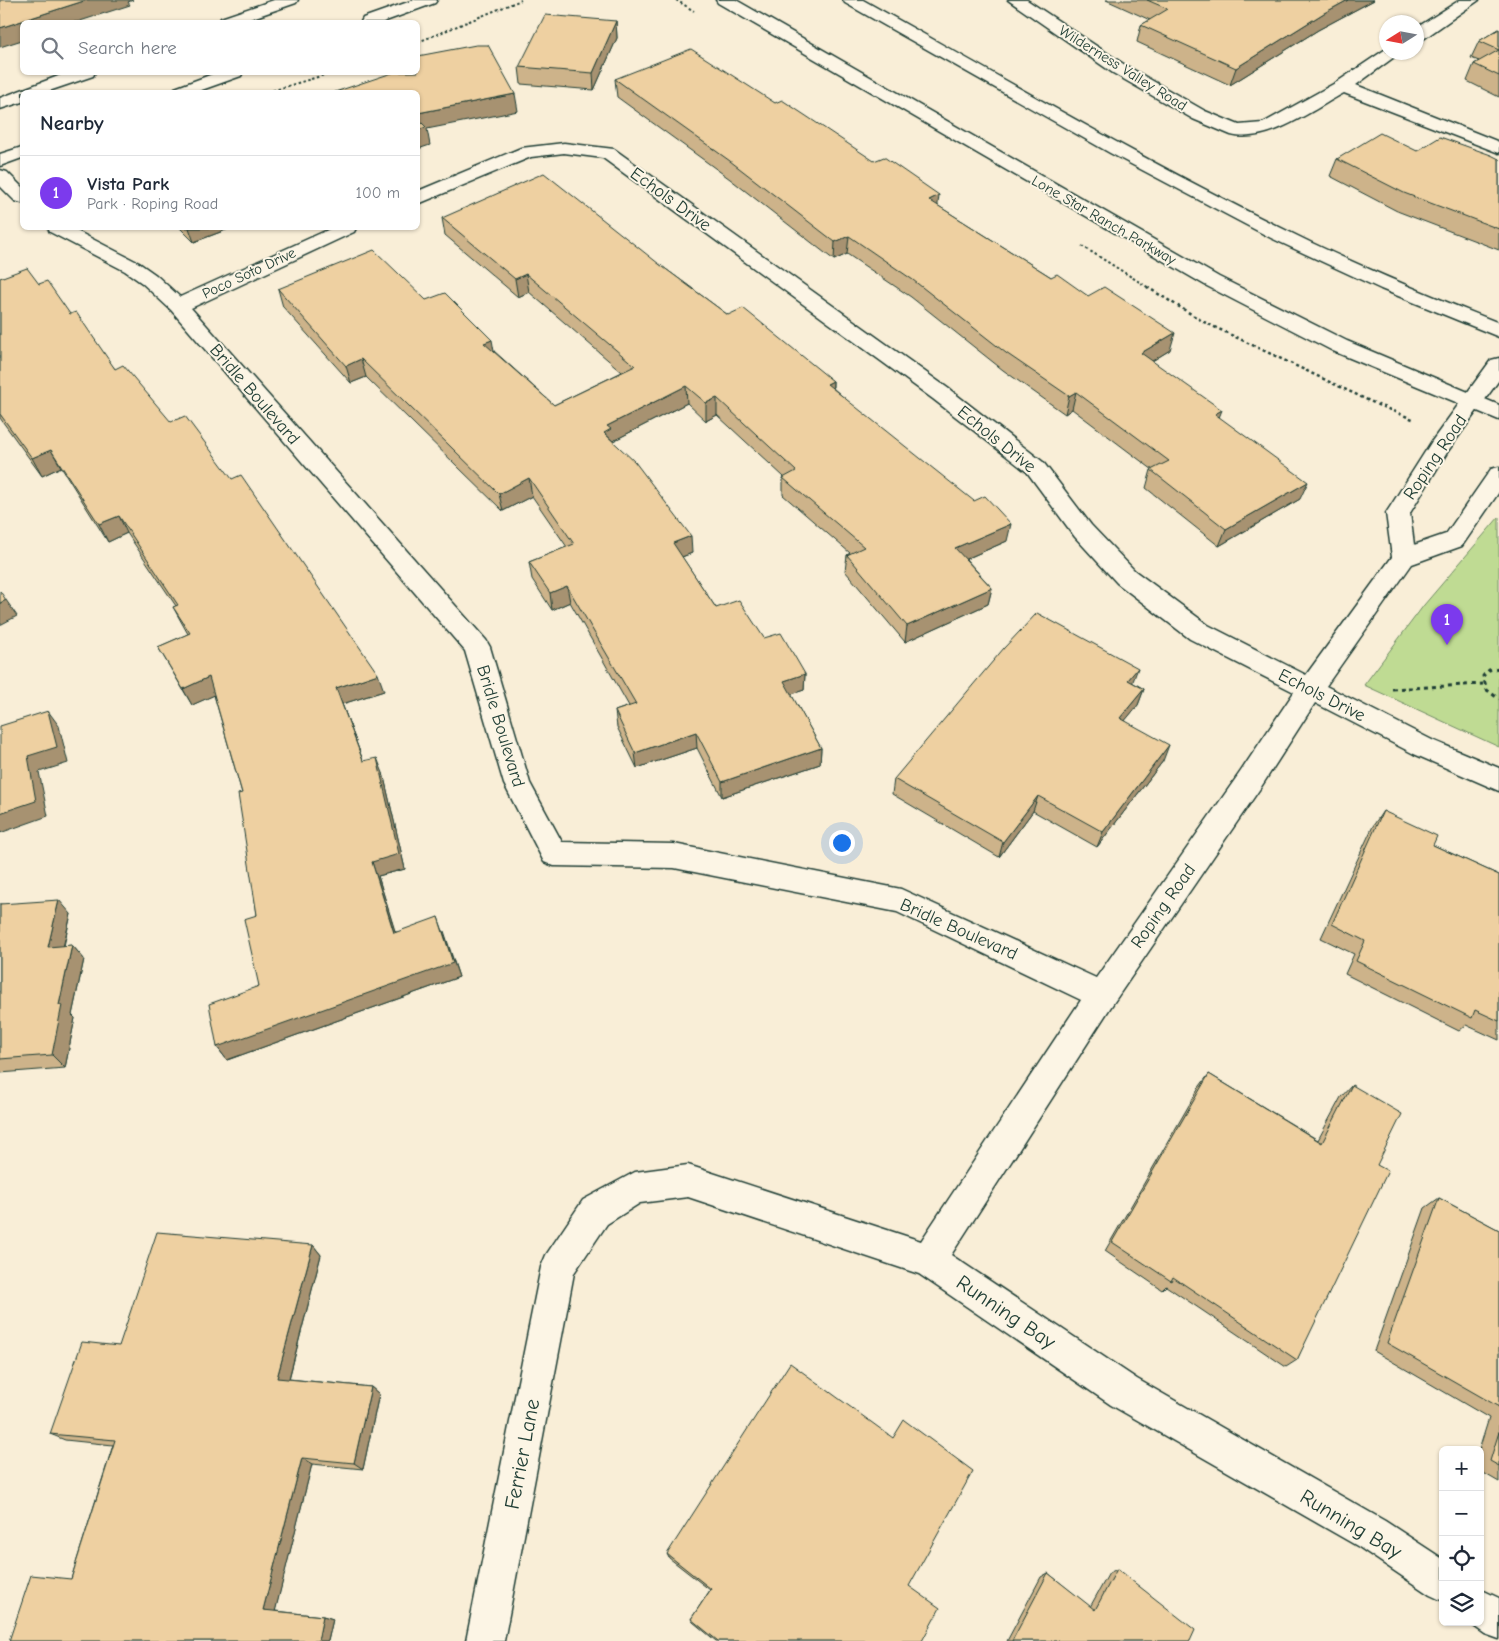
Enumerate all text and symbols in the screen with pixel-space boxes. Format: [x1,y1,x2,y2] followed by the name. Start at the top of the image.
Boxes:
[1379,15,1424,60] north arrow
[20,20,420,75] search box
[1056,21,1190,115] street label: Wilderness Valley Road
[38,34,66,62] icon: search
[78,37,177,59] text: Search here
[40,111,104,135] text: Nearby
[626,163,715,236] street label: Echols Drive
[1029,171,1180,269] street label: Lone Star Ranch Parkway
[87,173,169,195] text: Vista Park
[53,184,59,202] text: 1
[356,184,400,202] text: 100 m
[87,195,218,213] text: Park · Roping Road
[199,243,299,303] street label: Poco Soto Drive
[205,340,304,449] street label: Bridle Boulevard
[953,401,1040,477] street label: Echols Drive
[1399,411,1472,504] street label: Roping Road
[1431,604,1463,645] pin: 1
[472,663,529,790] street label: Bridle Boulevard
[1275,665,1369,726] street label: Echols Drive
[829,830,855,856] your location
[1127,860,1200,952] street label: Roping Road
[897,894,1021,965] street label: Bridle Boulevard
[952,1270,1061,1354] street label: Running Bay
[500,1397,544,1511] street label: Ferrier Lane
[1439,1446,1484,1626] map controls
[1439,1446,1484,1491] button: +
[1296,1484,1407,1564] street label: Running Bay
[1439,1491,1484,1536] button: −
[1439,1536,1484,1581] button: locate
[1439,1581,1484,1626] button: layers

